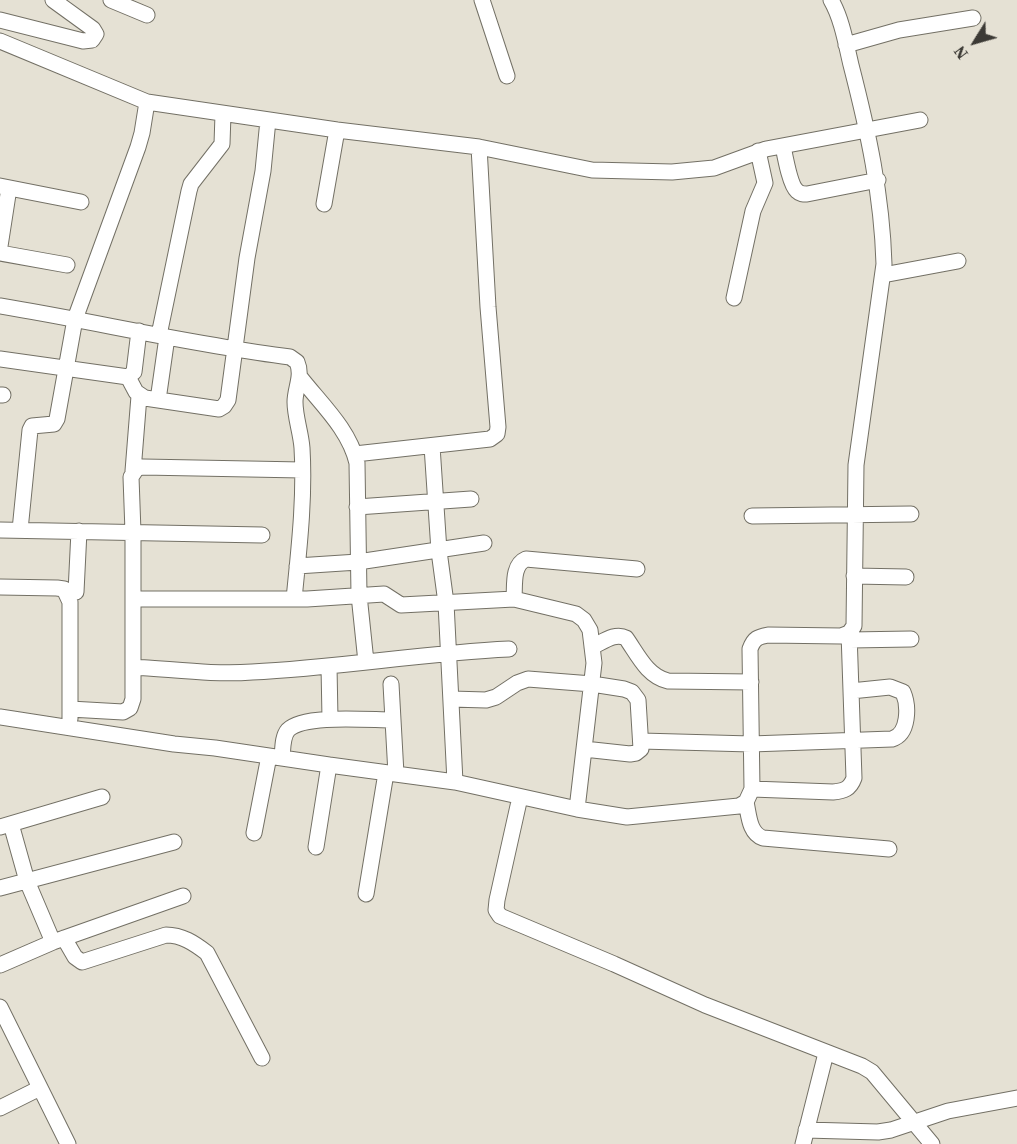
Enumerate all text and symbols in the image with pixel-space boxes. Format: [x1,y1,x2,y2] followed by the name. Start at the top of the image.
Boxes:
[945,12,1005,72] north arrow
[948,42,973,64] text: N

